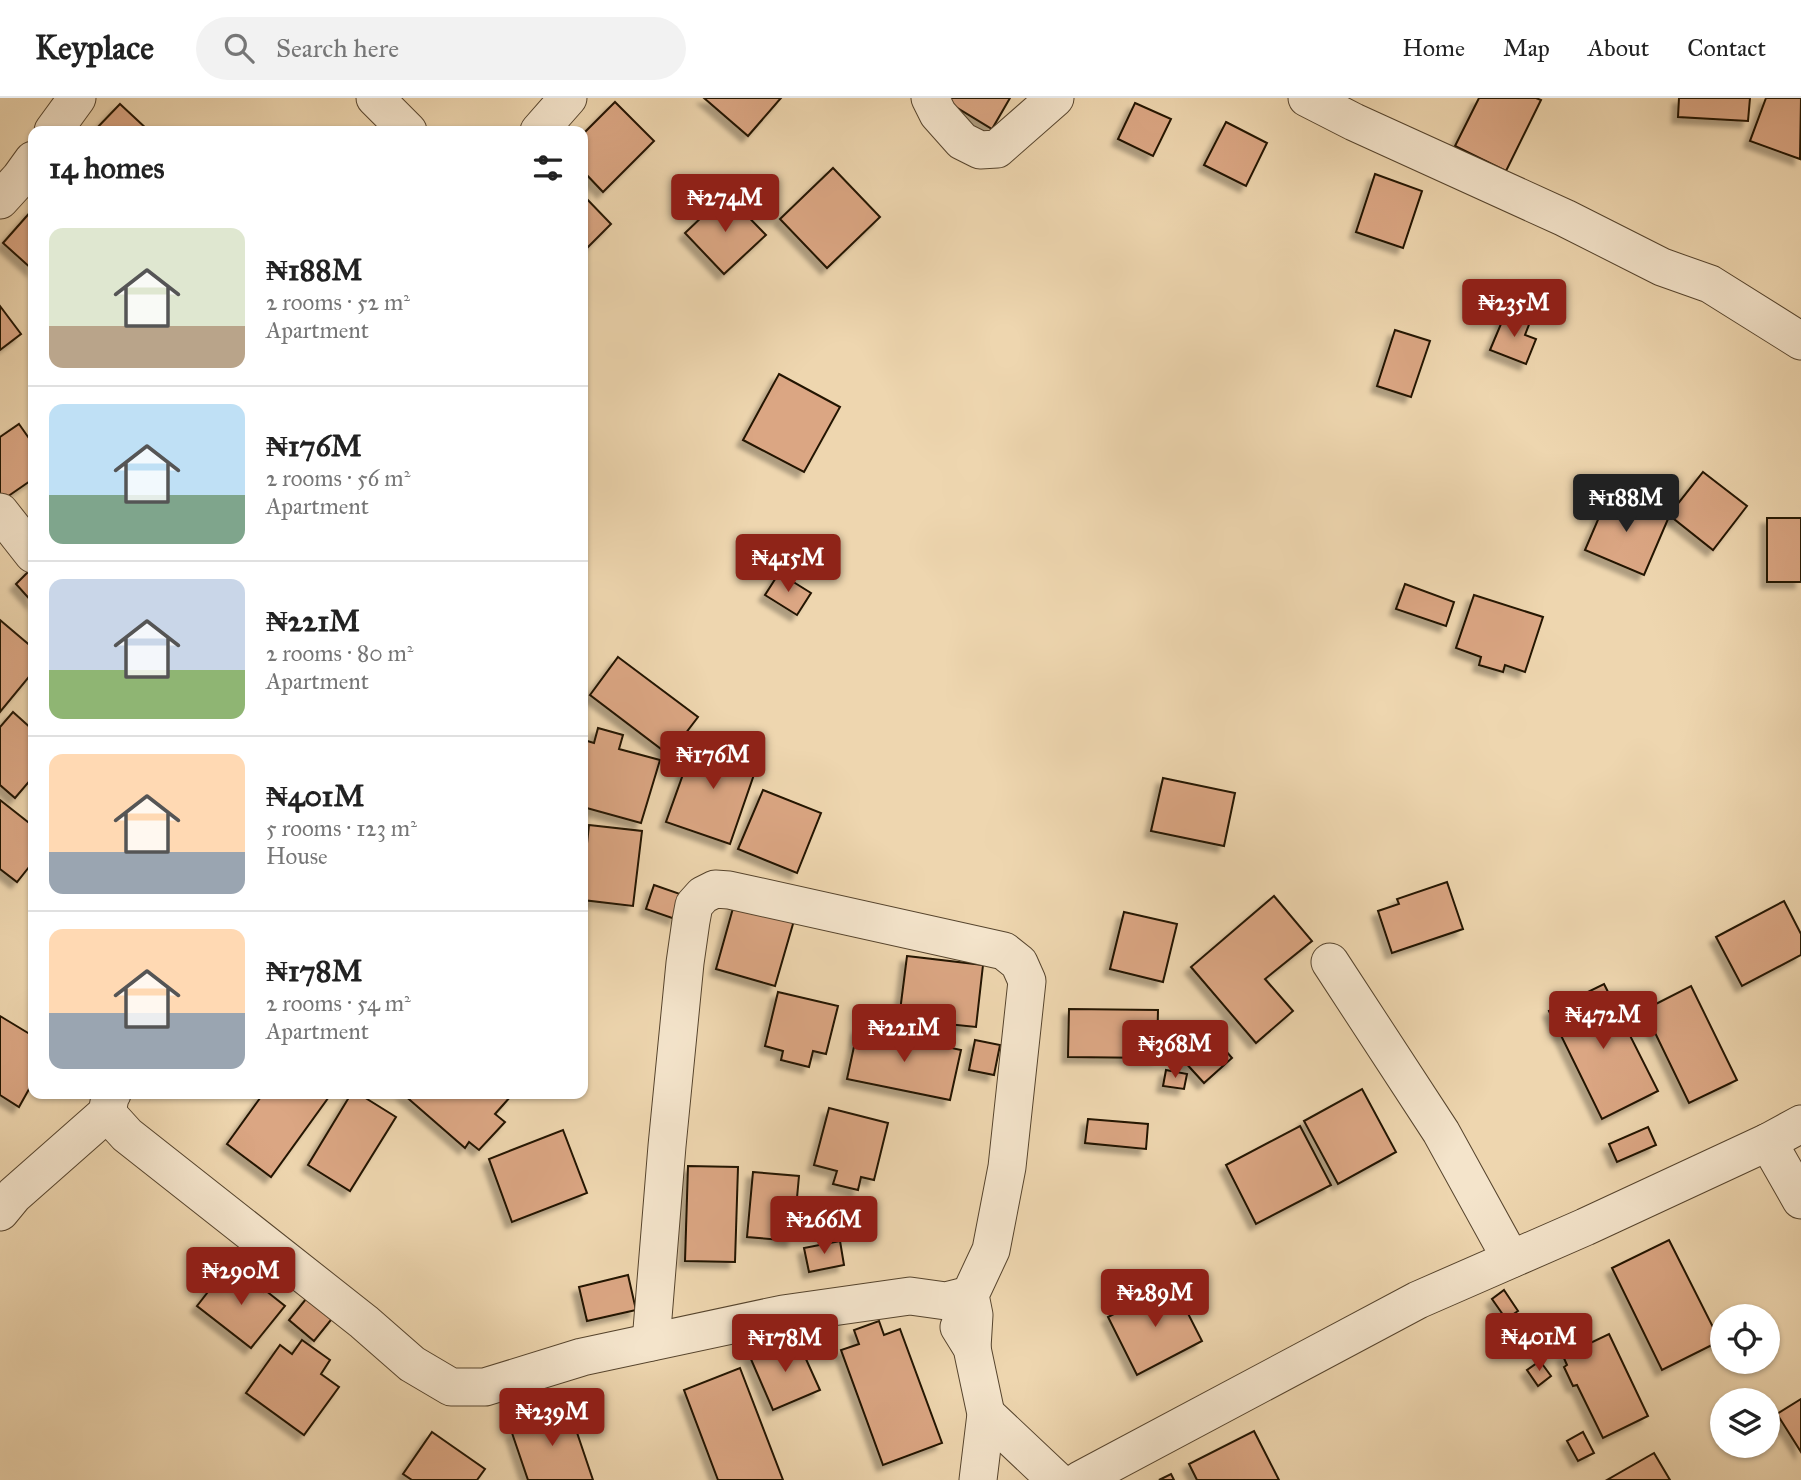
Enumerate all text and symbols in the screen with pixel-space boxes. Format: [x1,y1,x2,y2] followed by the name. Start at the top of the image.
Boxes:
[196,17,686,80] search box
[35,28,154,68] text: Keyplace
[220,29,258,67] icon: search
[276,32,399,64] text: Search here
[1402,33,1465,63] text: Home
[1503,33,1550,63] text: Map
[1588,33,1649,63] text: About
[1687,33,1766,63] text: Contact
[529,149,567,187] icon: filters
[49,150,164,186] text: 14 homes
[676,174,774,234] pin: ₦274M
[687,183,763,211] text: ₦274M
[266,252,362,288] text: ₦188M
[105,256,189,340] icon: home
[1465,280,1563,339] pin: ₦235M
[266,288,410,316] text: 2 rooms · 52 m²
[1478,288,1550,316] text: ₦235M
[266,316,369,344] text: Apartment
[266,428,362,464] text: ₦176M
[105,432,189,516] icon: home
[266,464,410,492] text: 2 rooms · 56 m²
[1577,474,1675,534] pin: ₦188M
[1589,483,1663,511] text: ₦188M
[266,492,369,520] text: Apartment
[739,534,837,594] pin: ₦415M
[752,543,824,571] text: ₦415M
[266,603,360,639] text: ₦221M
[105,607,189,691] icon: home
[266,639,413,667] text: 2 rooms · 80 m²
[266,667,369,695] text: Apartment
[664,732,762,791] pin: ₦176M
[676,740,750,768] text: ₦176M
[266,778,364,814] text: ₦401M
[105,782,189,866] icon: home
[266,814,417,842] text: 5 rooms · 123 m²
[266,842,328,870] text: House
[266,953,362,989] text: ₦178M
[105,957,189,1041] icon: home
[266,989,411,1017] text: 2 rooms · 54 m²
[1554,992,1652,1051] pin: ₦472M
[1565,1000,1641,1028] text: ₦472M
[855,1004,953,1064] pin: ₦221M
[868,1013,940,1041] text: ₦221M
[266,1017,369,1045] text: Apartment
[1126,1020,1224,1080] pin: ₦368M
[1138,1029,1212,1057] text: ₦368M
[775,1196,873,1256] pin: ₦266M
[786,1205,862,1233] text: ₦266M
[192,1248,290,1307] pin: ₦290M
[202,1256,280,1284] text: ₦290M
[1106,1270,1204,1329] pin: ₦289M
[1117,1278,1193,1306] text: ₦289M
[1710,1304,1780,1458] map controls
[1710,1304,1780,1374] button: locate
[736,1314,834,1374] pin: ₦178M
[1490,1314,1588,1373] pin: ₦401M
[1501,1322,1577,1350] text: ₦401M
[748,1323,822,1351] text: ₦178M
[503,1388,601,1448] pin: ₦239M
[1710,1388,1780,1458] button: layers
[515,1397,589,1425] text: ₦239M

